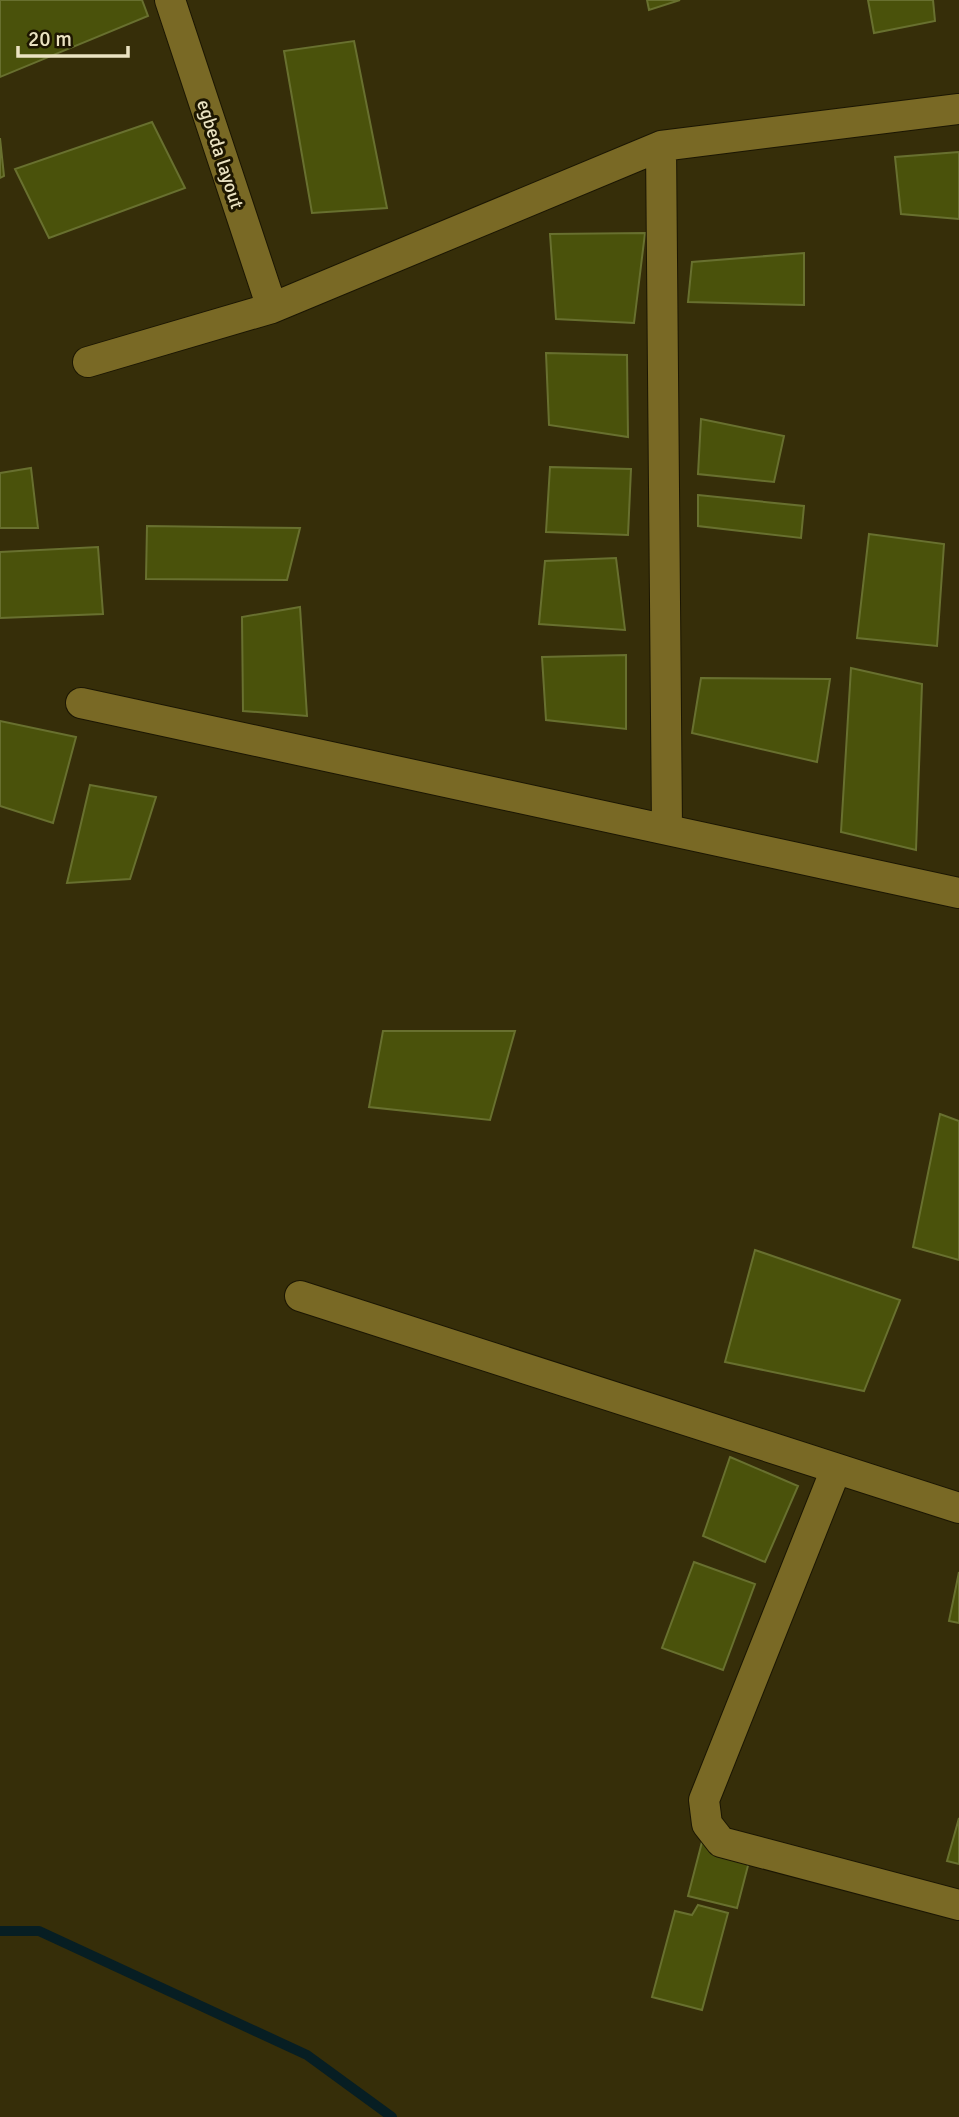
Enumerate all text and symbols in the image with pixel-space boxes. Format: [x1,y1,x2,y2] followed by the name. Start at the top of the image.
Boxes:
[18,14,128,58] scale bar
[28,26,72,52] text: 20 m
[191,97,249,212] street label: egbeda layout

